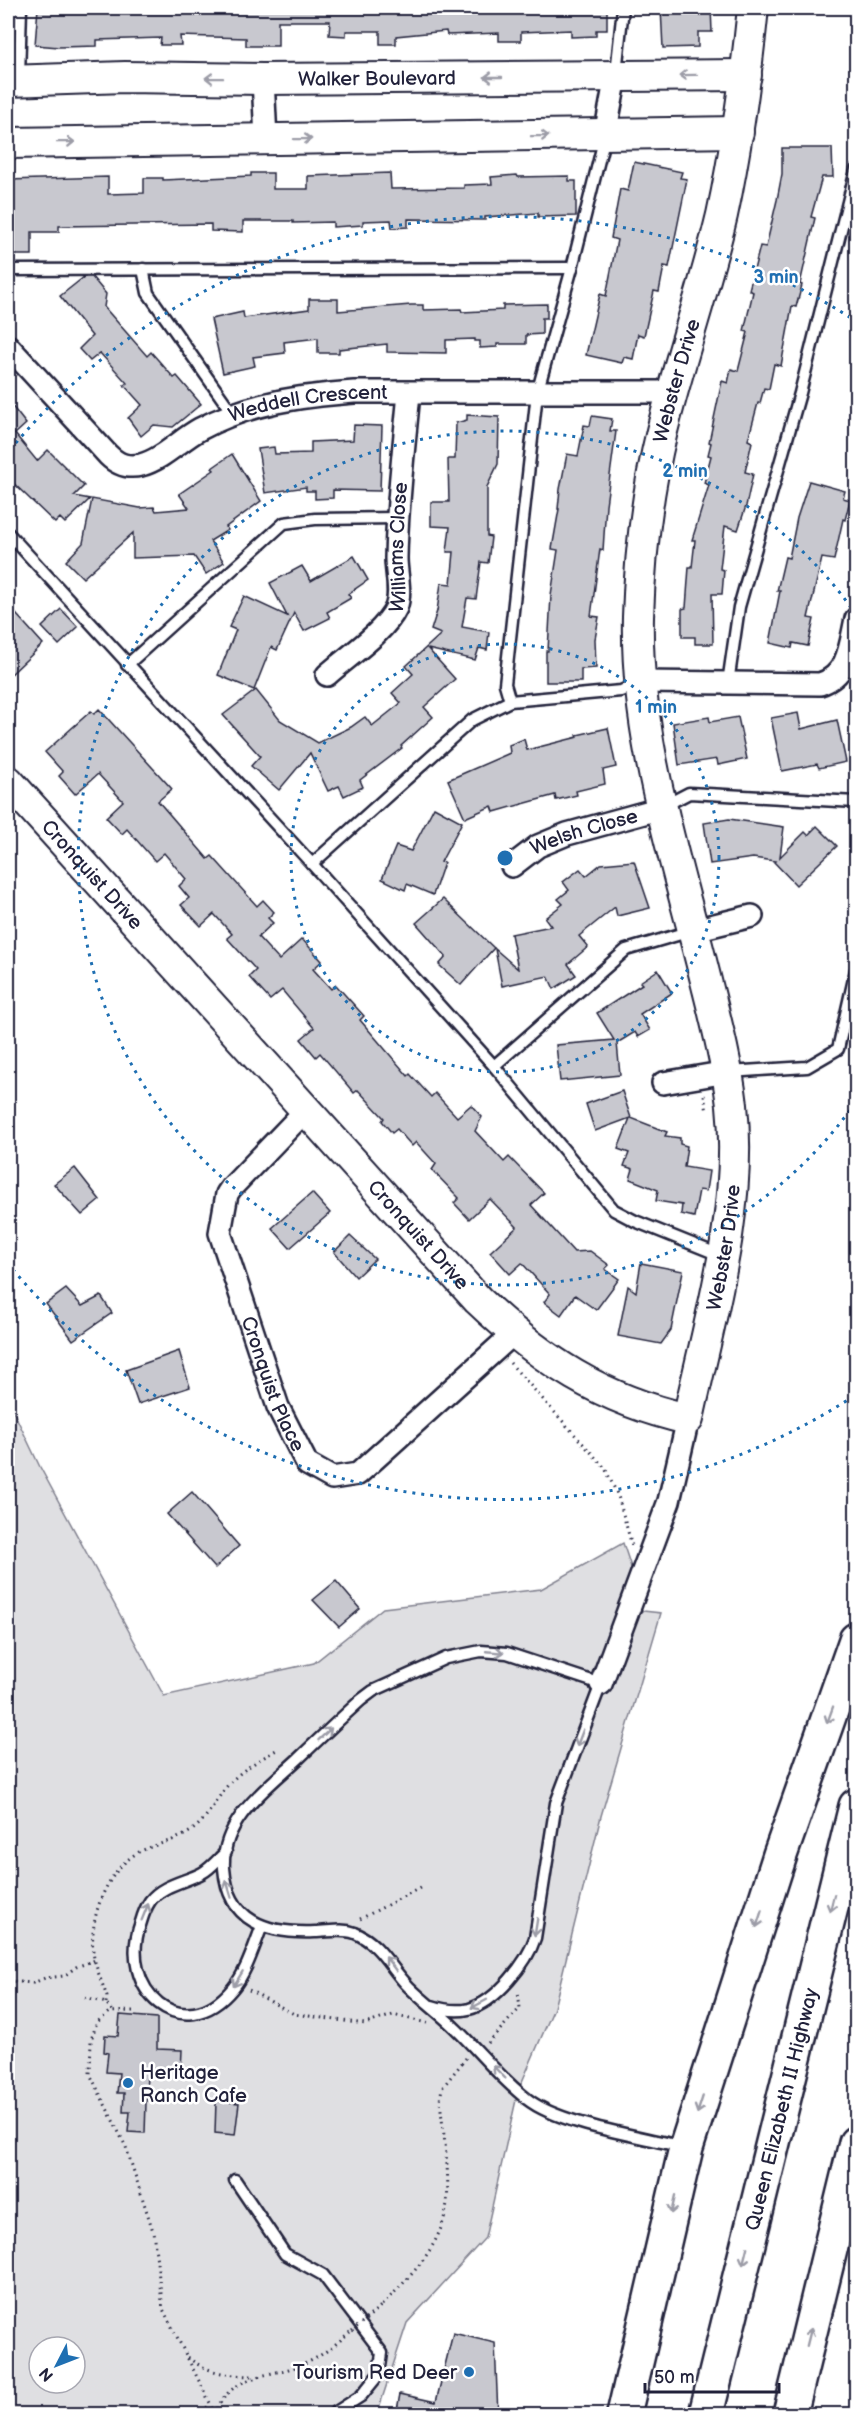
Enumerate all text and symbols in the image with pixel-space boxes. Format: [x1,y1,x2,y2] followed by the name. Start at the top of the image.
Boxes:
[298,66,456,92] street label: Walker Boulevard
[678,70,698,81] one-way arrow
[483,71,503,83] one-way arrow
[204,73,224,84] one-way arrow
[529,130,549,142] one-way arrow
[292,133,312,145] one-way arrow
[55,136,75,148] one-way arrow
[753,267,799,288] text: 3 min
[649,316,706,445] street label: Webster Drive
[225,381,387,428] street label: Weddell Crescent
[662,461,708,482] text: 2 min
[385,481,413,615] street label: Williams Close
[635,697,677,718] text: 1 min
[527,804,641,861] street label: Welsh Close
[36,815,148,935] street label: Cronquist Drive
[495,848,515,868] centre of rings
[362,1175,474,1295] street label: Cronquist Drive
[702,1184,746,1313] street label: Webster Drive
[236,1313,310,1456] street label: Cronquist Place
[485,1647,505,1658] one-way arrow
[823,1705,834,1723] one-way arrow
[317,1726,332,1741] one-way arrow
[574,1729,585,1747] one-way arrow
[223,1880,234,1899] one-way arrow
[826,1894,838,1913] one-way arrow
[140,1903,151,1922] one-way arrow
[753,1909,764,1928] one-way arrow
[531,1917,542,1937] one-way arrow
[385,1957,398,1973] one-way arrow
[232,1971,245,1988] one-way arrow
[741,1986,824,2233] street label: Queen Elizabeth II Highway
[471,1998,488,2010] one-way arrow
[140,2061,247,2108] place label: Heritage Ranch Cafe
[492,2065,507,2080] one-way arrow
[121,2076,135,2090] marker: Heritage Ranch Cafe
[694,2095,705,2114] one-way arrow
[667,2195,678,2214] one-way arrow
[738,2246,750,2265] one-way arrow
[803,2328,815,2347] one-way arrow
[27,2335,87,2395] north arrow
[645,2356,778,2394] scale bar
[293,2361,458,2385] place label: Tourism Red Deer
[36,2363,58,2385] text: N
[462,2365,476,2379] marker: Tourism Red Deer
[654,2367,695,2388] text: 50 m

